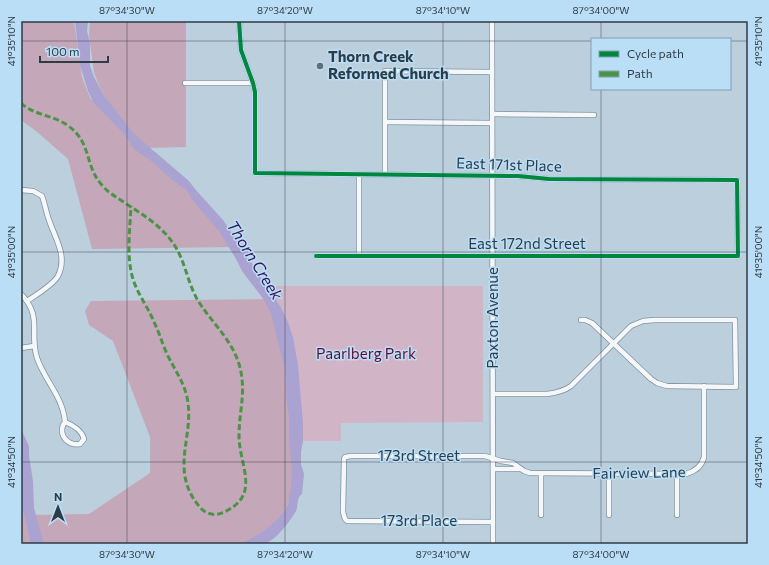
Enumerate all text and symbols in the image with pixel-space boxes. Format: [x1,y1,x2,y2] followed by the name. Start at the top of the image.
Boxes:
[99,4,155,16] text: 87°34'30"W
[257,4,313,16] text: 87°34'20"W
[416,4,470,16] text: 87°34'10"W
[573,4,629,16] text: 87°34'00"W
[5,16,17,66] text: 41°35'10"N
[752,16,764,66] text: 41°35'10"N
[40,38,108,64] scale bar
[591,38,731,90] legend
[46,44,80,58] text: 100 m
[627,46,684,60] text: Cycle path
[328,47,449,82] place label: Thorn Creek Reformed Church
[315,61,325,71] marker: Thorn Creek Reformed Church
[627,66,653,80] text: Path
[456,153,562,175] street label: East 171st Place
[223,216,288,303] water label: Thorn Creek
[5,226,17,278] text: 41°35'00"N
[752,226,764,278] text: 41°35'00"N
[468,234,586,252] street label: East 172nd Street
[483,267,501,369] street label: Paxton Avenue
[316,344,416,362] park label: Paarlberg Park
[5,436,17,488] text: 41°34'50"N
[752,436,764,488] text: 41°34'50"N
[378,446,460,464] street label: 173rd Street
[592,462,686,482] street label: Fairview Lane
[38,487,78,527] north arrow
[54,490,62,503] text: N
[381,511,457,529] street label: 173rd Place
[99,548,155,560] text: 87°34'30"W
[257,548,313,560] text: 87°34'20"W
[416,548,470,560] text: 87°34'10"W
[573,548,629,560] text: 87°34'00"W

